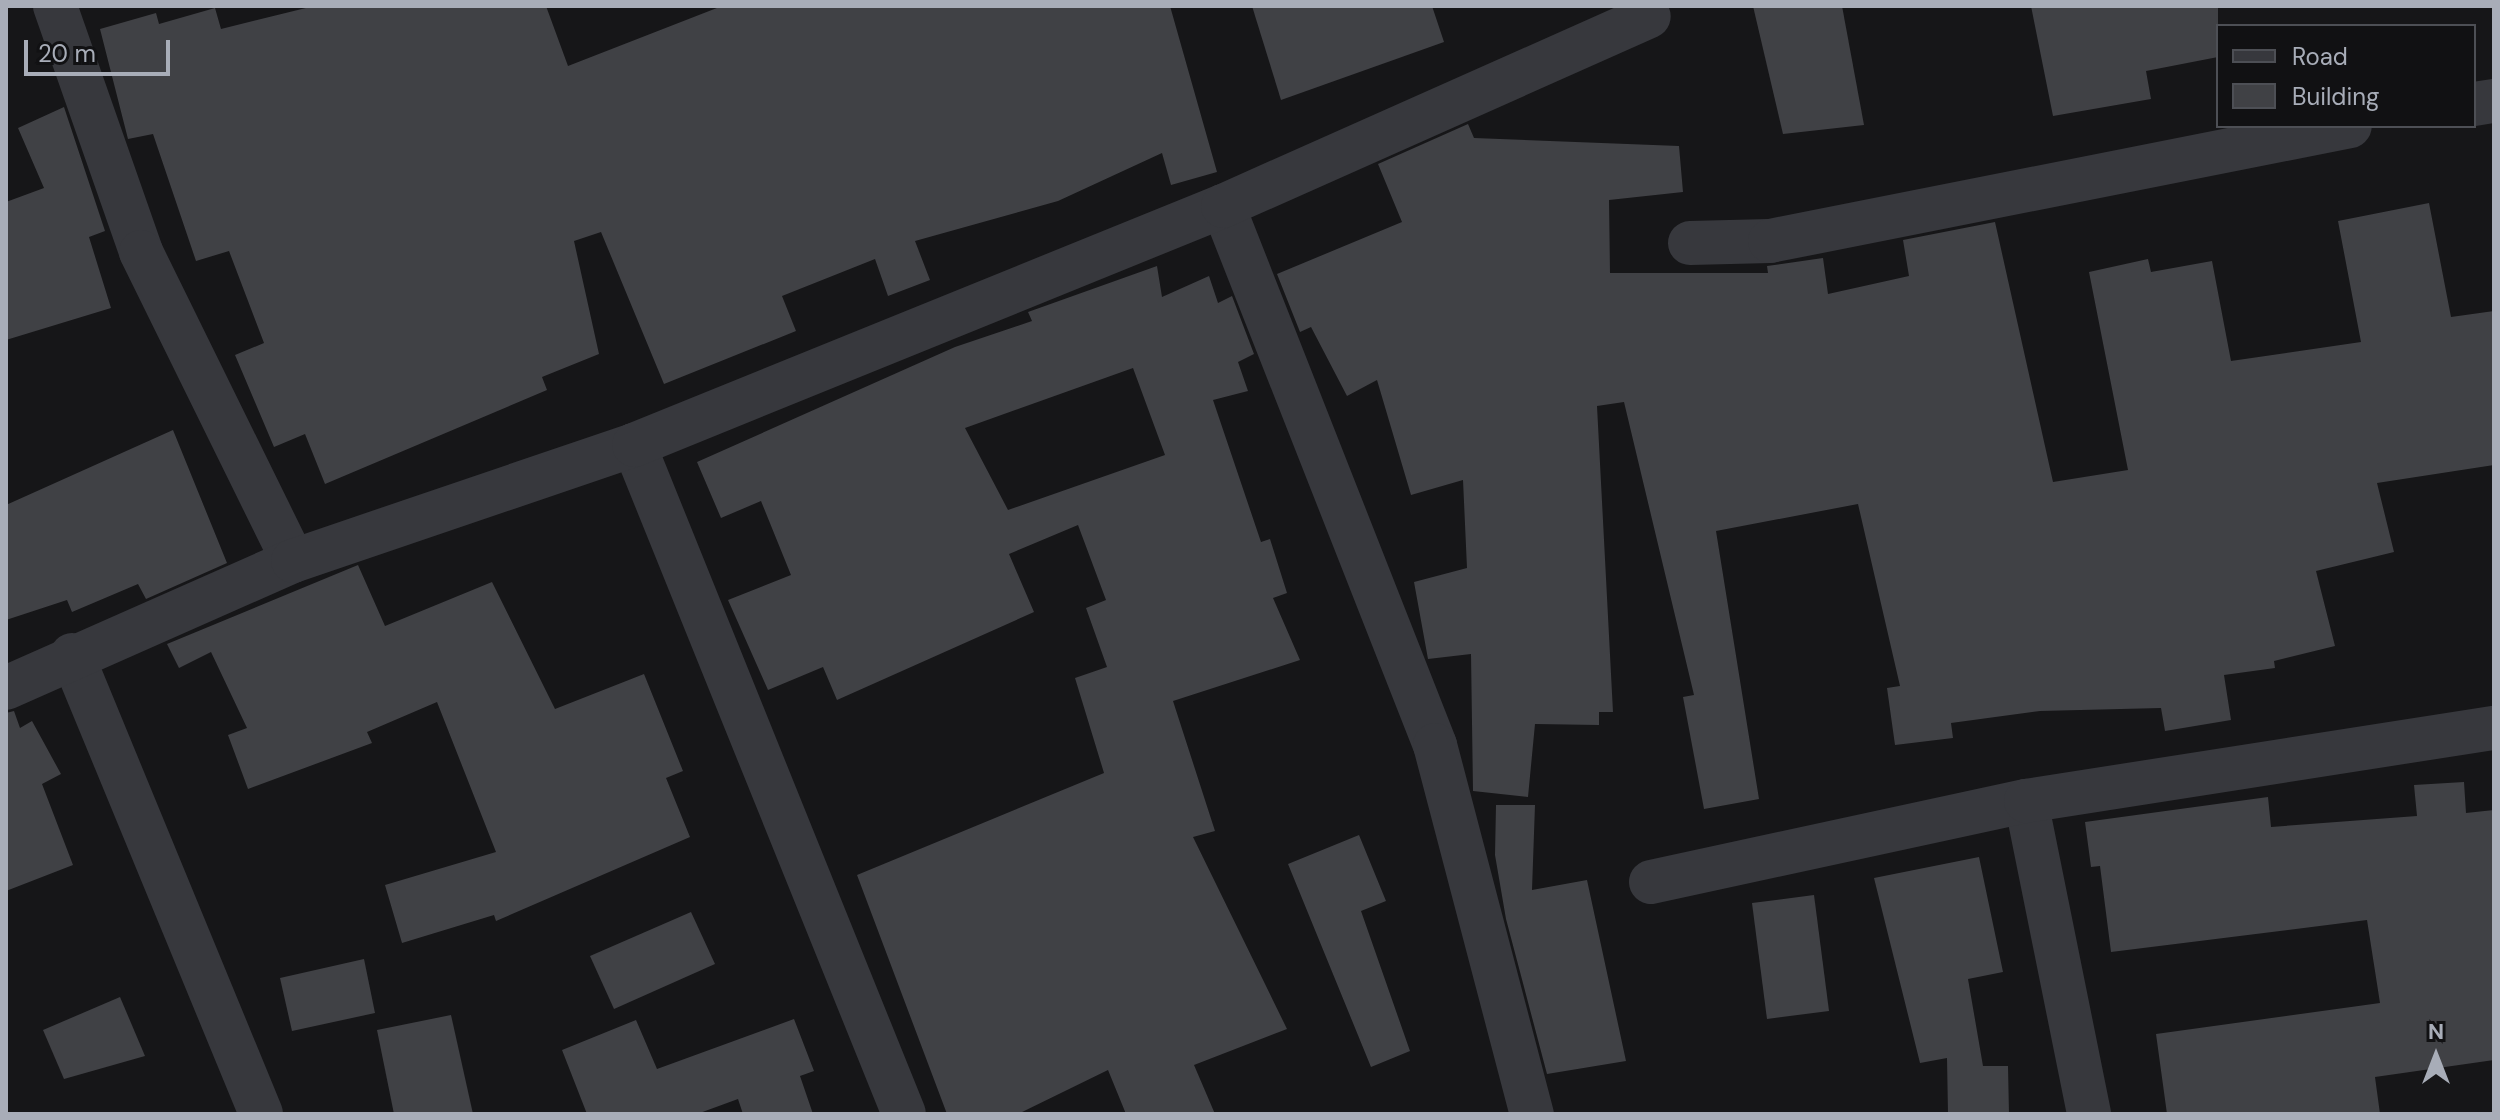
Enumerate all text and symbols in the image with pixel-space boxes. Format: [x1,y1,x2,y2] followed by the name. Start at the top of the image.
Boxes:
[28,24,174,74] scale bar
[2216,24,2476,128] legend
[38,38,96,69] text: 20 m
[2292,41,2348,72] text: Road
[2292,81,2379,112] text: Building
[2396,1016,2476,1096] north arrow
[2428,1017,2444,1046] text: N

